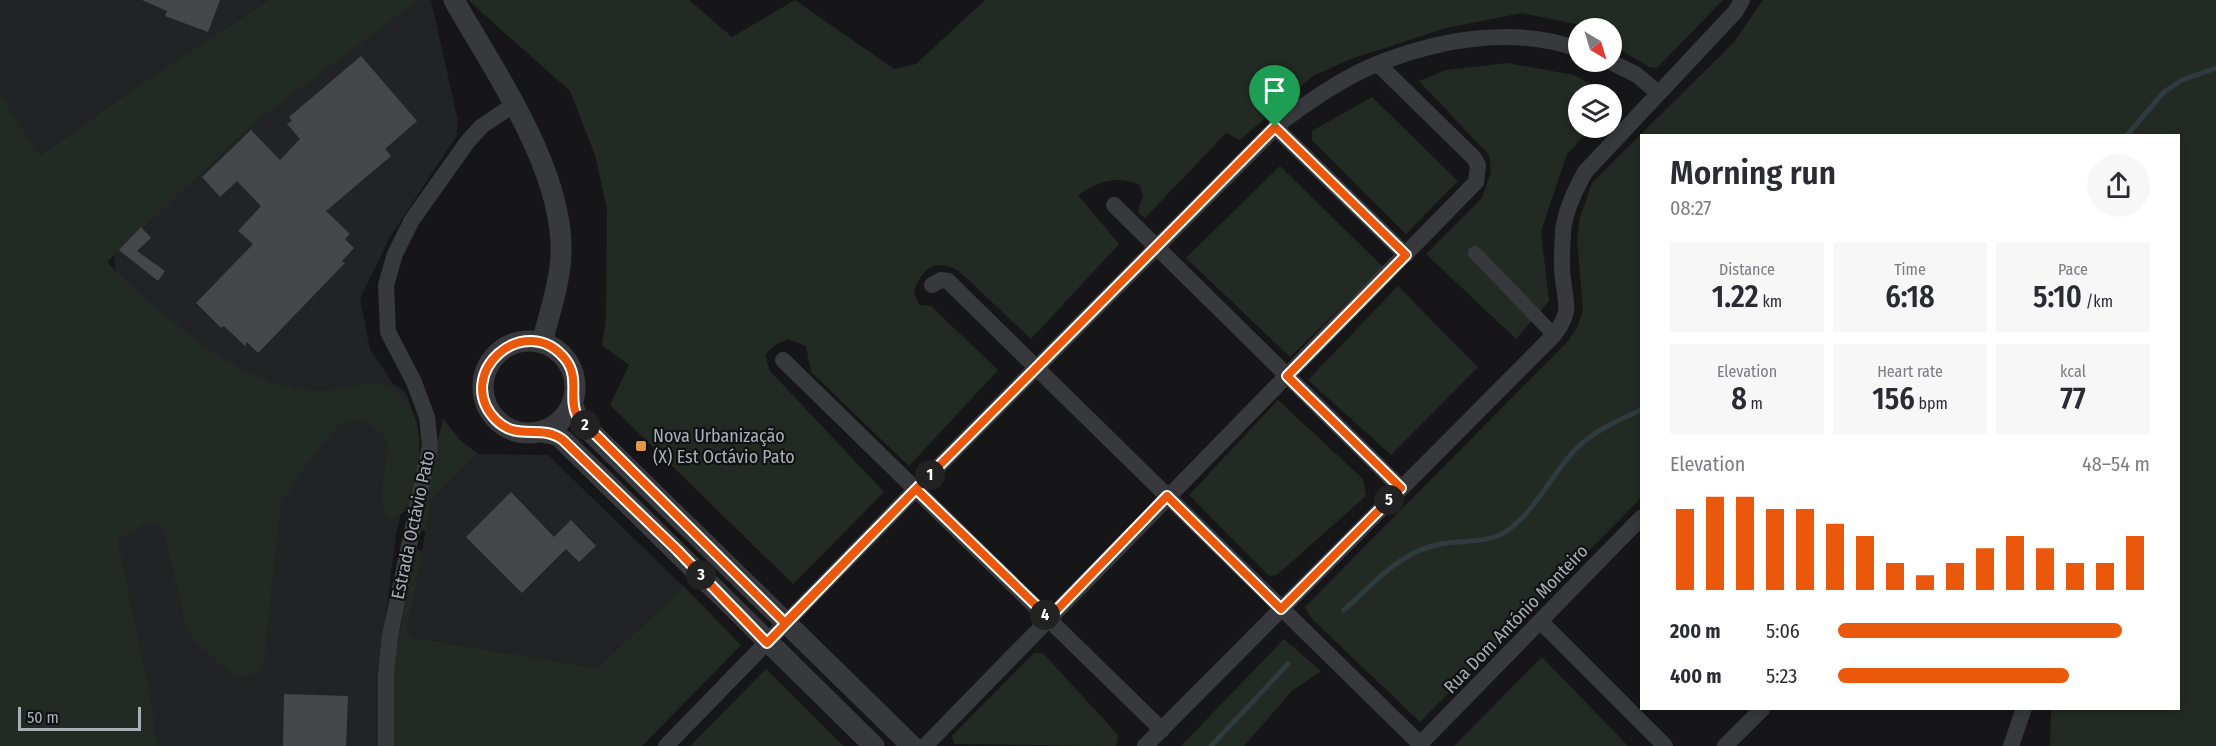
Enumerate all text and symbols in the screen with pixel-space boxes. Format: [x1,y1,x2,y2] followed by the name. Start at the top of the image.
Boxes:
[1568,18,1622,72] north arrow
[1568,18,1622,138] map controls
[1249,65,1300,127] pin
[1258,74,1291,107] icon: arrive
[1568,84,1622,138] button: layers
[1670,153,1836,193] text: Morning run
[2087,154,2150,217] button: share
[1670,196,1711,220] text: 08:27
[1719,260,1775,279] text: Distance
[1894,260,1926,279] text: Time
[2058,260,2088,279] text: Pace
[1712,279,1759,315] text: 1.22
[1885,279,1935,315] text: 6:18
[2033,279,2082,315] text: 5:10
[1759,292,1782,311] text: km
[2082,292,2113,311] text: /km
[1717,362,1777,381] text: Elevation
[1877,362,1943,381] text: Heart rate
[2060,362,2086,381] text: kcal
[1731,381,1747,417] text: 8
[1872,381,1915,417] text: 156
[2060,381,2086,417] text: 77
[1747,394,1763,413] text: m
[1915,394,1948,413] text: bpm
[570,410,600,440] pin: 2
[581,415,589,434] text: 2
[653,425,795,468] place label: Nova Urbanização (X) Est Octávio Pato
[634,439,648,453] marker: Nova Urbanização (X) Est Octávio Pato
[387,449,439,601] street label: Estrada Octávio Pato
[1670,452,1745,476] text: Elevation
[2082,452,2150,476] text: 48–54 m
[915,460,945,490] pin: 1
[927,465,933,484] text: 1
[1374,485,1404,515] pin: 5
[1385,490,1393,509] text: 5
[1439,540,1593,698] street label: Rua Dom António Monteiro
[686,560,716,590] pin: 3
[697,565,705,584] text: 3
[1030,600,1060,630] pin: 4
[1041,605,1049,624] text: 4
[1670,619,1721,643] text: 200 m
[1766,619,1800,643] text: 5:06
[1670,664,1722,688] text: 400 m
[1766,664,1797,688] text: 5:23
[18,704,141,732] scale bar
[27,708,59,727] text: 50 m

